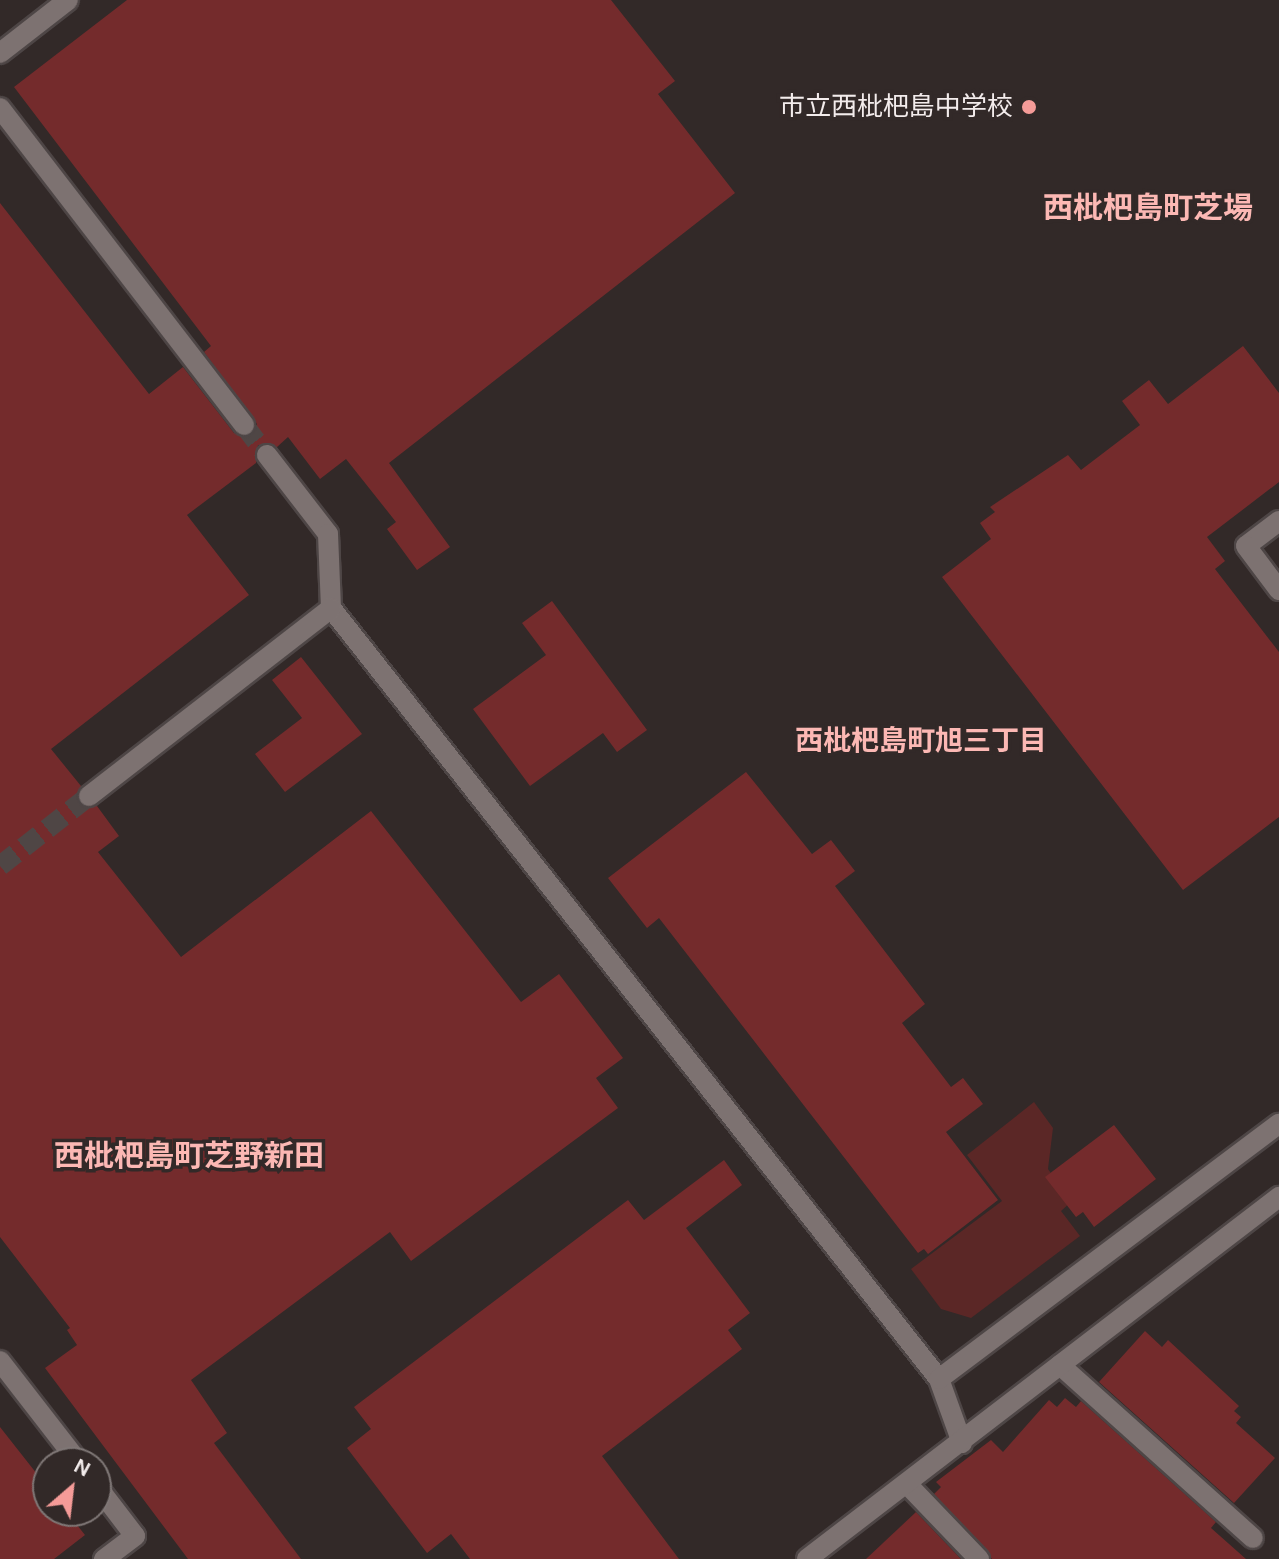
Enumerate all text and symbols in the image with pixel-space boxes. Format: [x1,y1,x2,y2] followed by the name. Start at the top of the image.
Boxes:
[779,91,1013,123] place label: 市立西枇杷島中学校
[1020,98,1038,116] marker: 市立西枇杷島中学校
[1043,190,1253,226] district label: 西枇杷島町芝場
[795,724,1047,758] district label: 西枇杷島町旭三丁目
[54,1138,324,1174] district label: 西枇杷島町芝野新田
[32,1447,112,1527] north arrow
[69,1452,95,1483] text: N

